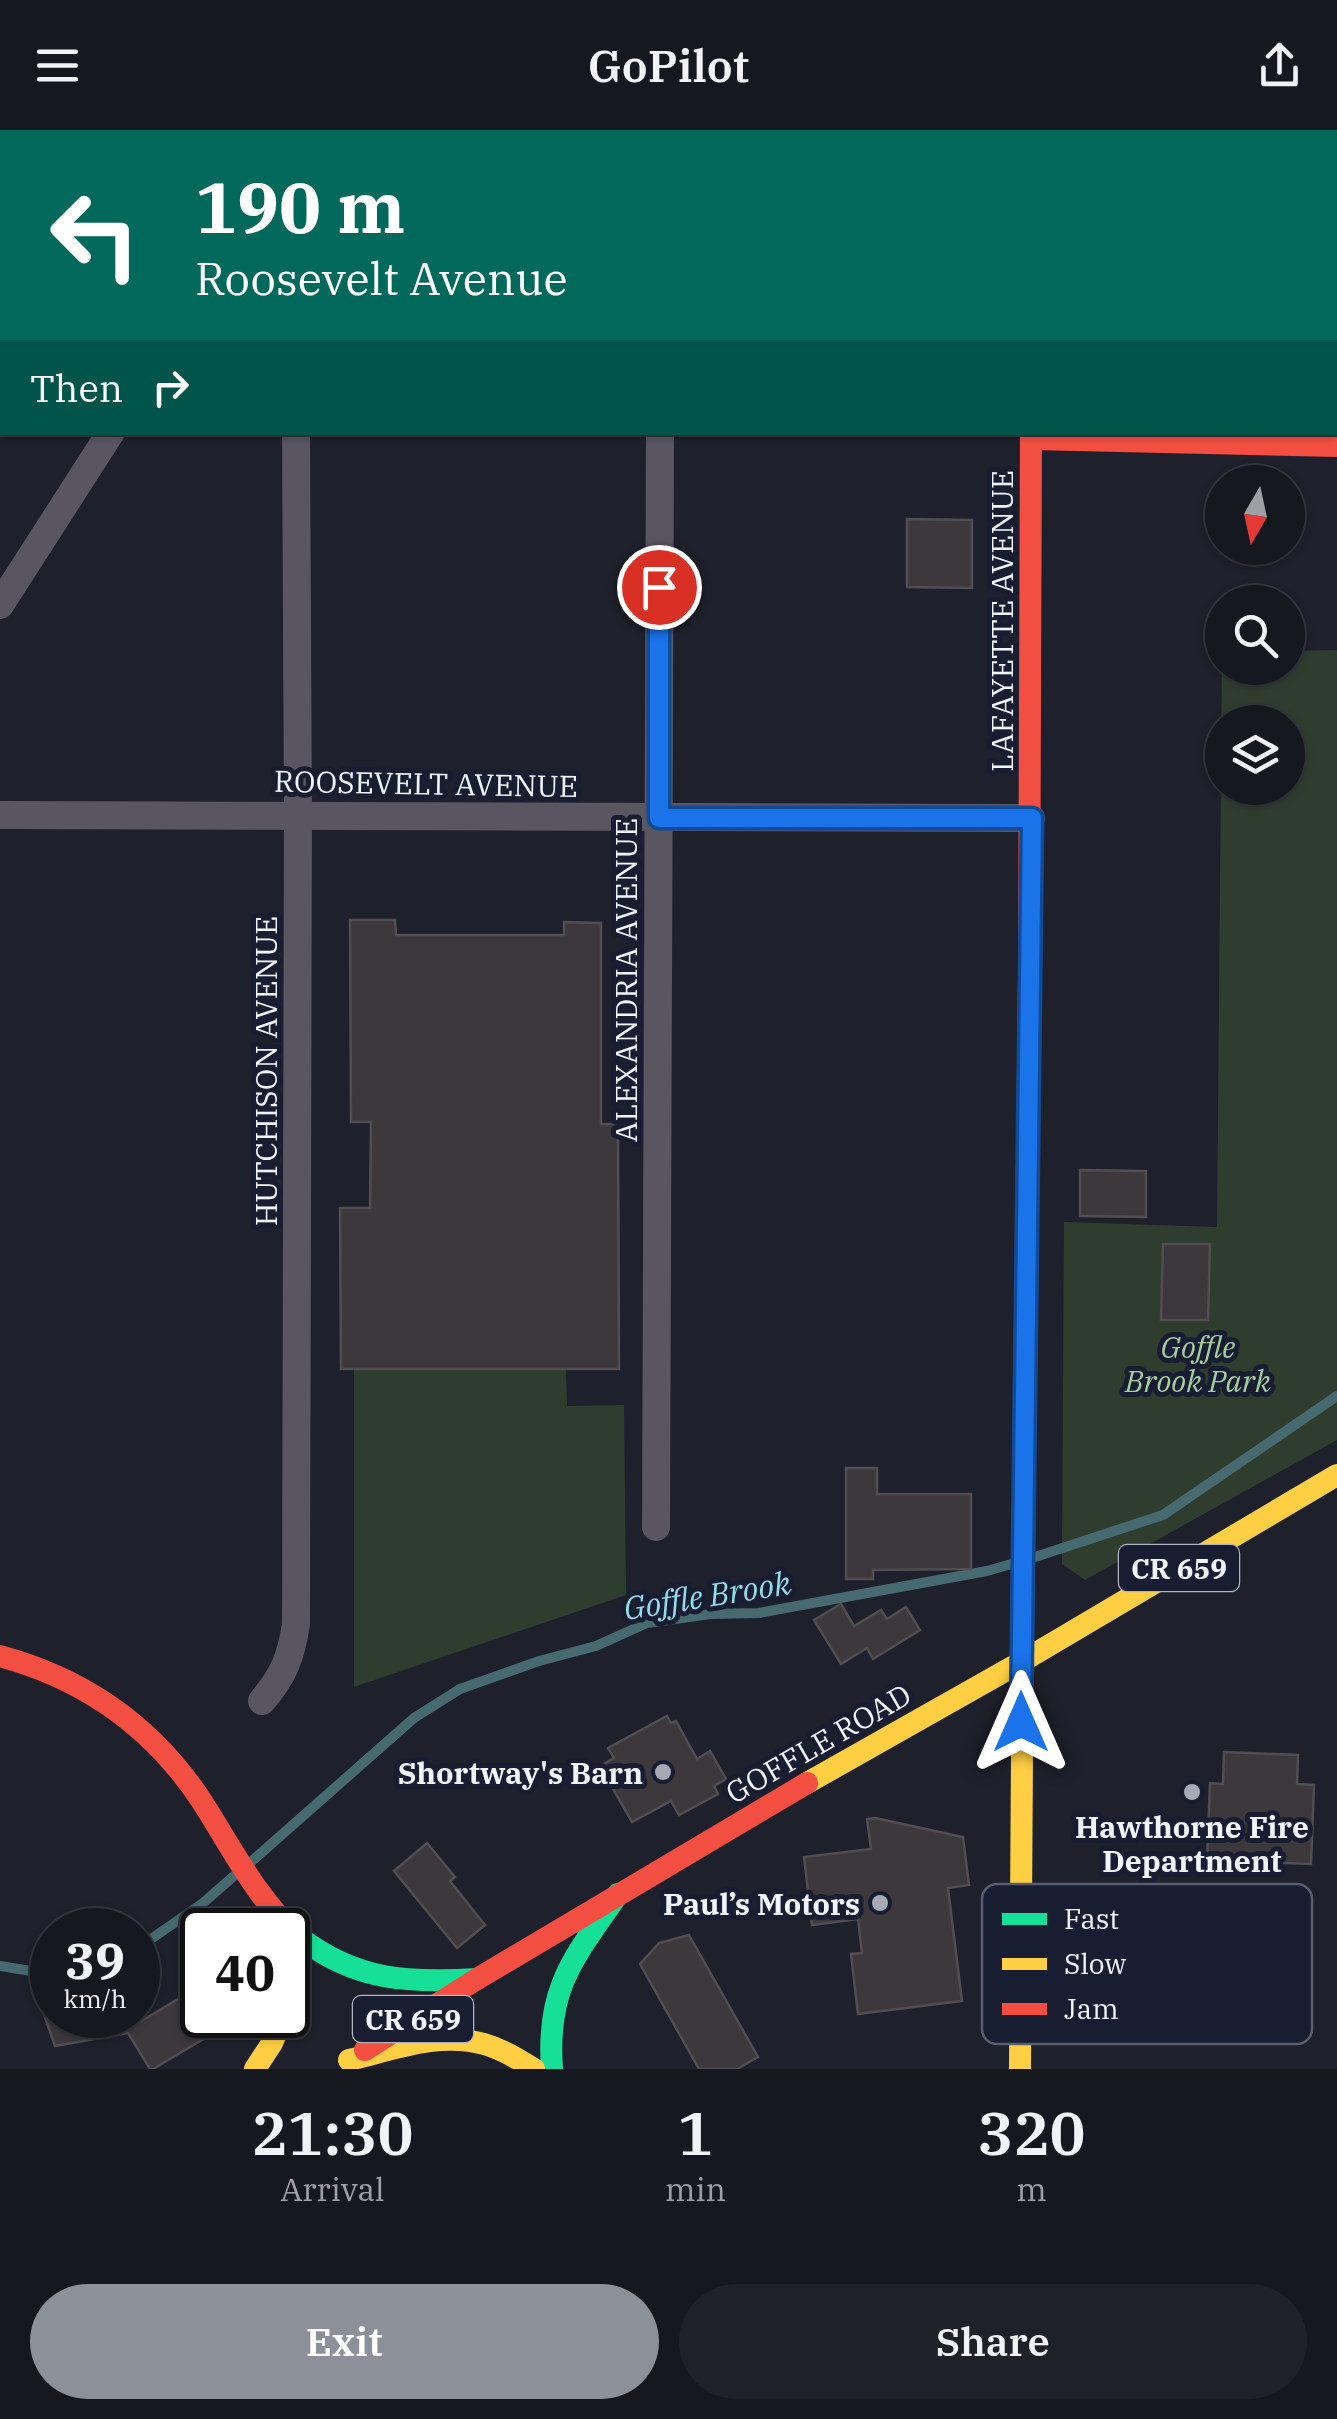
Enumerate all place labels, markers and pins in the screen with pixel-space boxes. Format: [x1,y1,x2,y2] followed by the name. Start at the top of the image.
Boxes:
[617,545,702,630] pin
[398,1753,643,1792] place label: Shortway's Barn
[652,1761,674,1783] marker: Shortway's Barn
[1181,1781,1203,1803] marker: Hawthorne Fire Department
[1075,1807,1309,1880] place label: Hawthorne Fire Department
[663,1884,860,1923] place label: Paul’s Motors
[869,1892,891,1914] marker: Paul’s Motors

